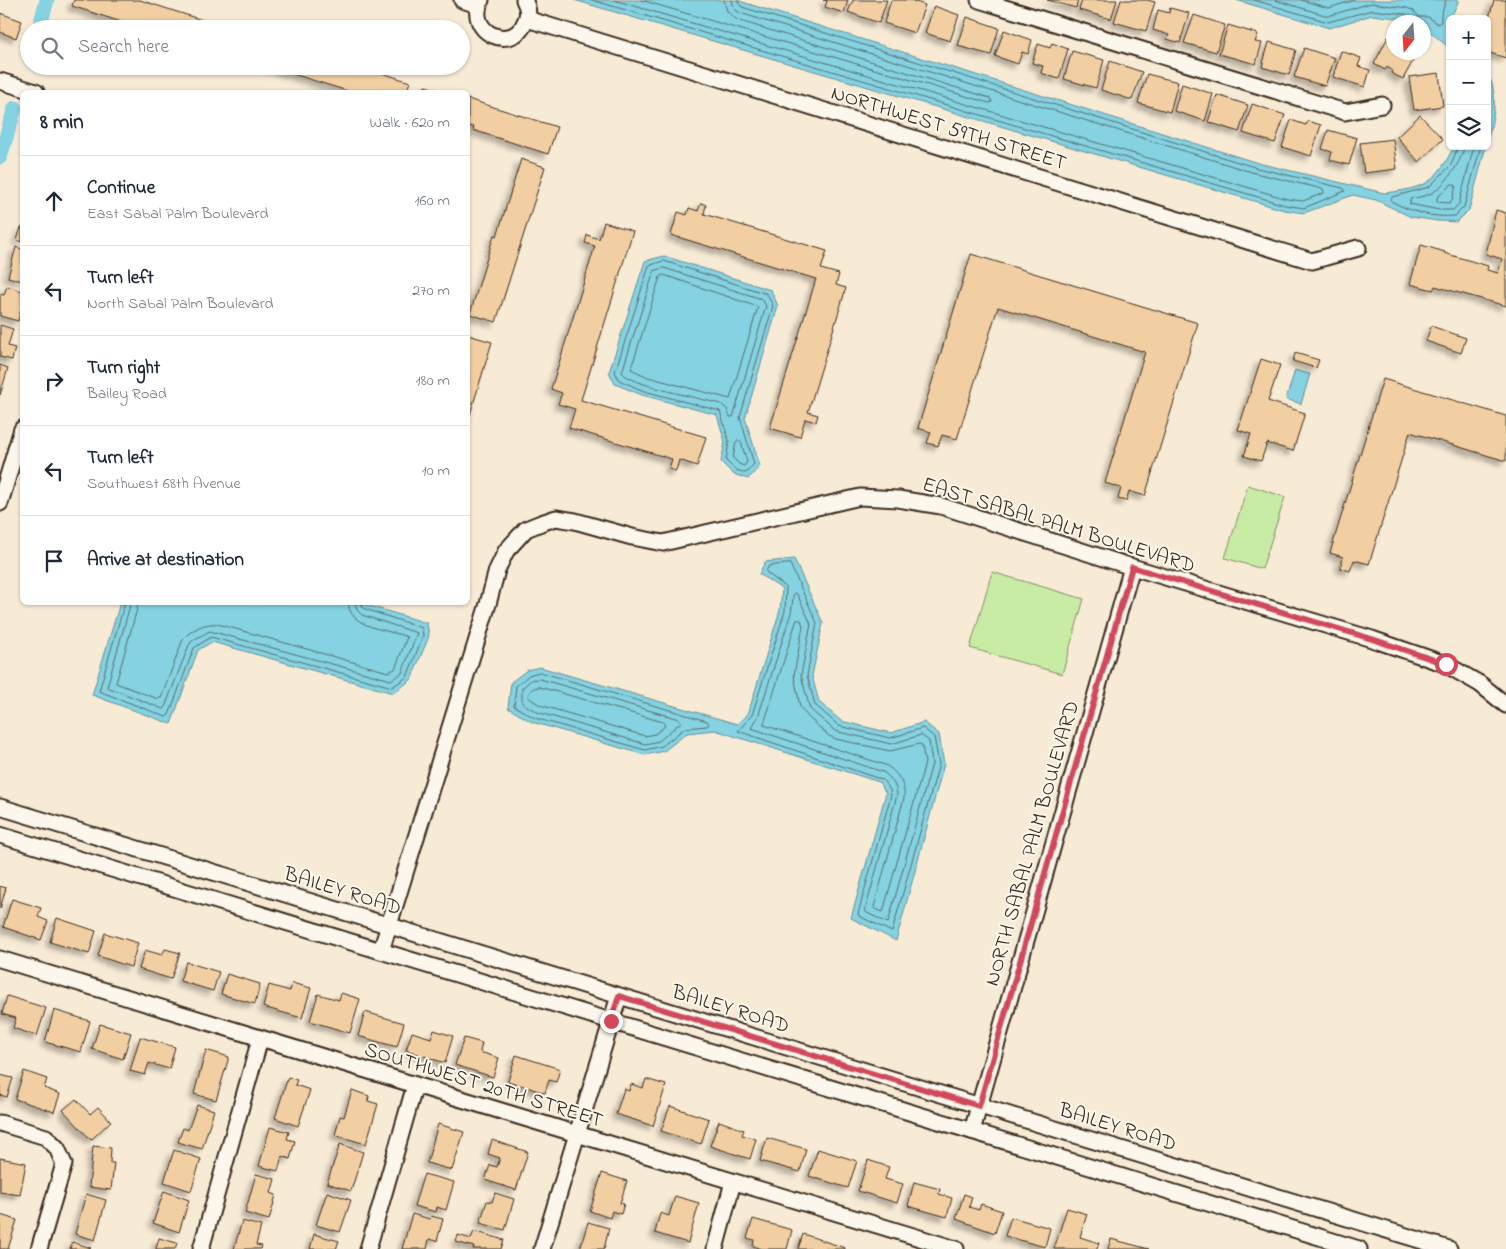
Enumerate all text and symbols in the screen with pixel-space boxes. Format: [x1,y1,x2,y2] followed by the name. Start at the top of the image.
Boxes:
[1386,15,1431,60] north arrow
[1446,15,1491,150] map controls
[1446,15,1491,60] button: +
[20,20,470,75] search box
[38,34,66,62] icon: search
[78,34,169,61] text: Search here
[1446,60,1491,105] button: −
[827,79,1070,179] street label: NORTHWEST 59TH STREET
[1446,105,1491,150] button: layers
[40,108,84,138] text: 8 min
[370,111,450,135] text: Walk · 620 m
[87,175,155,202] text: Continue
[40,187,68,215] icon: ahead
[415,189,450,213] text: 160 m
[87,202,268,226] text: East Sabal Palm Boulevard
[87,265,154,292] text: Turn left
[40,277,68,305] icon: left
[412,279,450,303] text: 270 m
[87,292,274,316] text: North Sabal Palm Boulevard
[87,355,160,382] text: Turn right
[40,367,68,395] icon: right
[416,369,450,393] text: 180 m
[87,382,167,406] text: Bailey Road
[87,445,154,472] text: Turn left
[40,457,68,485] icon: left
[422,459,450,483] text: 10 m
[918,470,1199,582] street label: EAST SABAL PALM BOULEVARD
[87,472,241,496] text: Southwest 68th Avenue
[40,547,68,575] icon: arrive
[87,547,244,574] text: Arrive at destination
[1435,653,1458,676] route start
[978,697,1088,990] street label: NORTH SABAL PALM BOULEVARD
[279,860,405,924] street label: BAILEY ROAD
[667,978,793,1042] street label: BAILEY ROAD
[600,1010,623,1033] route end
[360,1035,606,1137] street label: SOUTHWEST 20TH STREET
[1054,1096,1180,1160] street label: BAILEY ROAD

